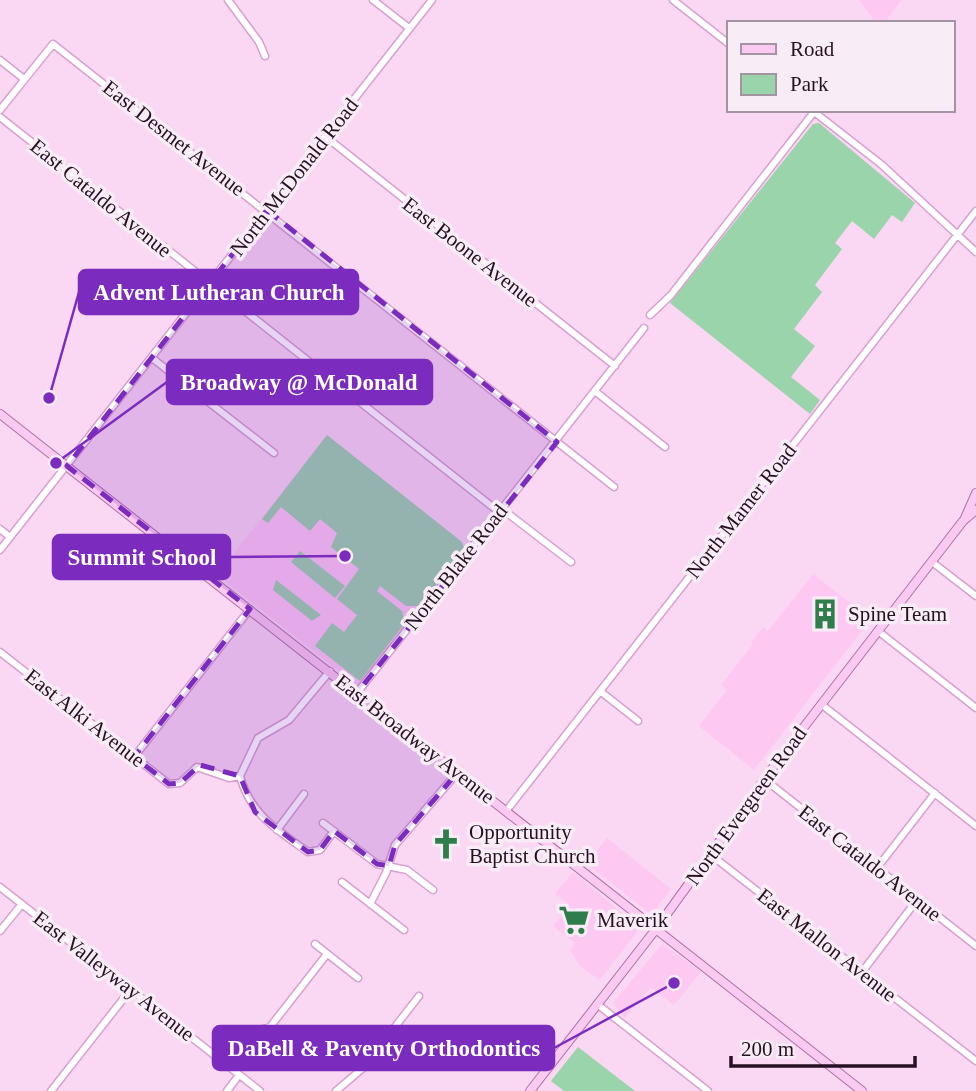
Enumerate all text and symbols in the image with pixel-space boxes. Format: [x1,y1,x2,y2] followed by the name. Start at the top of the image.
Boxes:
[727,21,955,112] legend
[790,37,835,61] text: Road
[790,72,829,96] text: Park
[98,75,250,201] street label: East Desmet Avenue
[225,93,363,261] street label: North McDonald Road
[26,134,176,262] street label: East Cataldo Avenue
[398,192,542,312] street label: East Boone Avenue
[79,270,358,314] callout: Advent Lutheran Church
[93,280,345,305] text: Advent Lutheran Church
[167,360,432,404] callout: Broadway @ McDonald
[181,370,418,396] text: Broadway @ McDonald
[681,438,801,583] street label: North Mamer Road
[400,499,513,635] street label: North Blake Road
[53,535,230,579] callout: Summit School
[68,545,216,570] text: Summit School
[808,597,842,631] building icon: Spine Team
[848,602,947,626] place label: Spine Team
[20,664,150,772] street label: East Alki Avenue
[331,669,499,809] street label: East Broadway Avenue
[681,722,812,890] street label: North Evergreen Road
[794,800,946,926] street label: East Cataldo Avenue
[469,820,596,868] place label: Opportunity Baptist Church
[429,827,463,861] church icon: Opportunity Baptist Church
[753,883,901,1007] street label: East Mallon Avenue
[557,903,591,937] supermarket icon: Maverik
[29,906,199,1046] street label: East Valleyway Avenue
[597,908,669,932] place label: Maverik
[731,1024,915,1068] scale bar
[213,1026,554,1070] callout: DaBell & Paventy Orthodontics
[228,1036,540,1061] text: DaBell & Paventy Orthodontics
[741,1037,794,1061] text: 200 m

